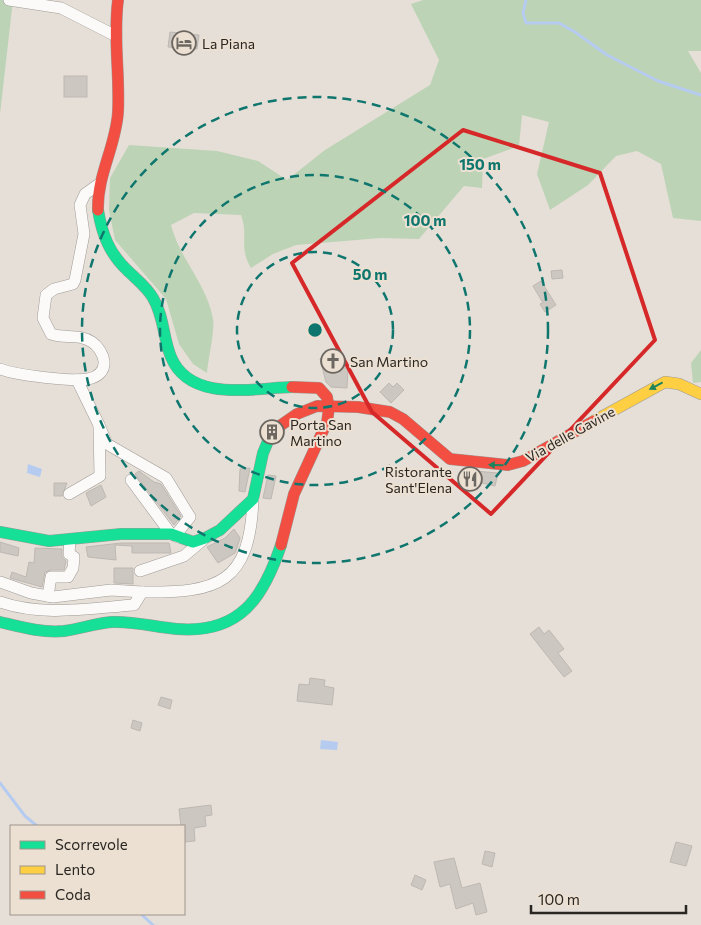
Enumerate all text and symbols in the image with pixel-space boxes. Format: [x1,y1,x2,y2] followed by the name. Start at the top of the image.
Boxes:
[171,30,197,56] hotel icon: La Piana
[202,35,255,52] place label: La Piana
[459,155,501,173] text: 150 m
[404,211,446,229] text: 100 m
[353,265,387,283] text: 50 m
[306,321,324,339] centre of rings
[320,348,346,374] church icon: San Martino
[350,353,428,370] place label: San Martino
[649,382,663,391] one-way arrow
[522,402,618,466] street label: Via delle Gavine
[290,416,352,449] place label: Porta San Martino
[259,419,285,445] building icon: Porta San Martino
[488,461,504,469] one-way arrow
[385,463,452,496] place label: Ristorante Sant'Elena
[457,466,483,492] restaurant icon: Ristorante Sant'Elena
[10,825,185,915] legend
[55,835,128,853] text: Scorrevole
[55,860,95,878] text: Lento
[531,882,686,914] scale bar
[55,885,91,903] text: Coda
[538,890,580,908] text: 100 m

